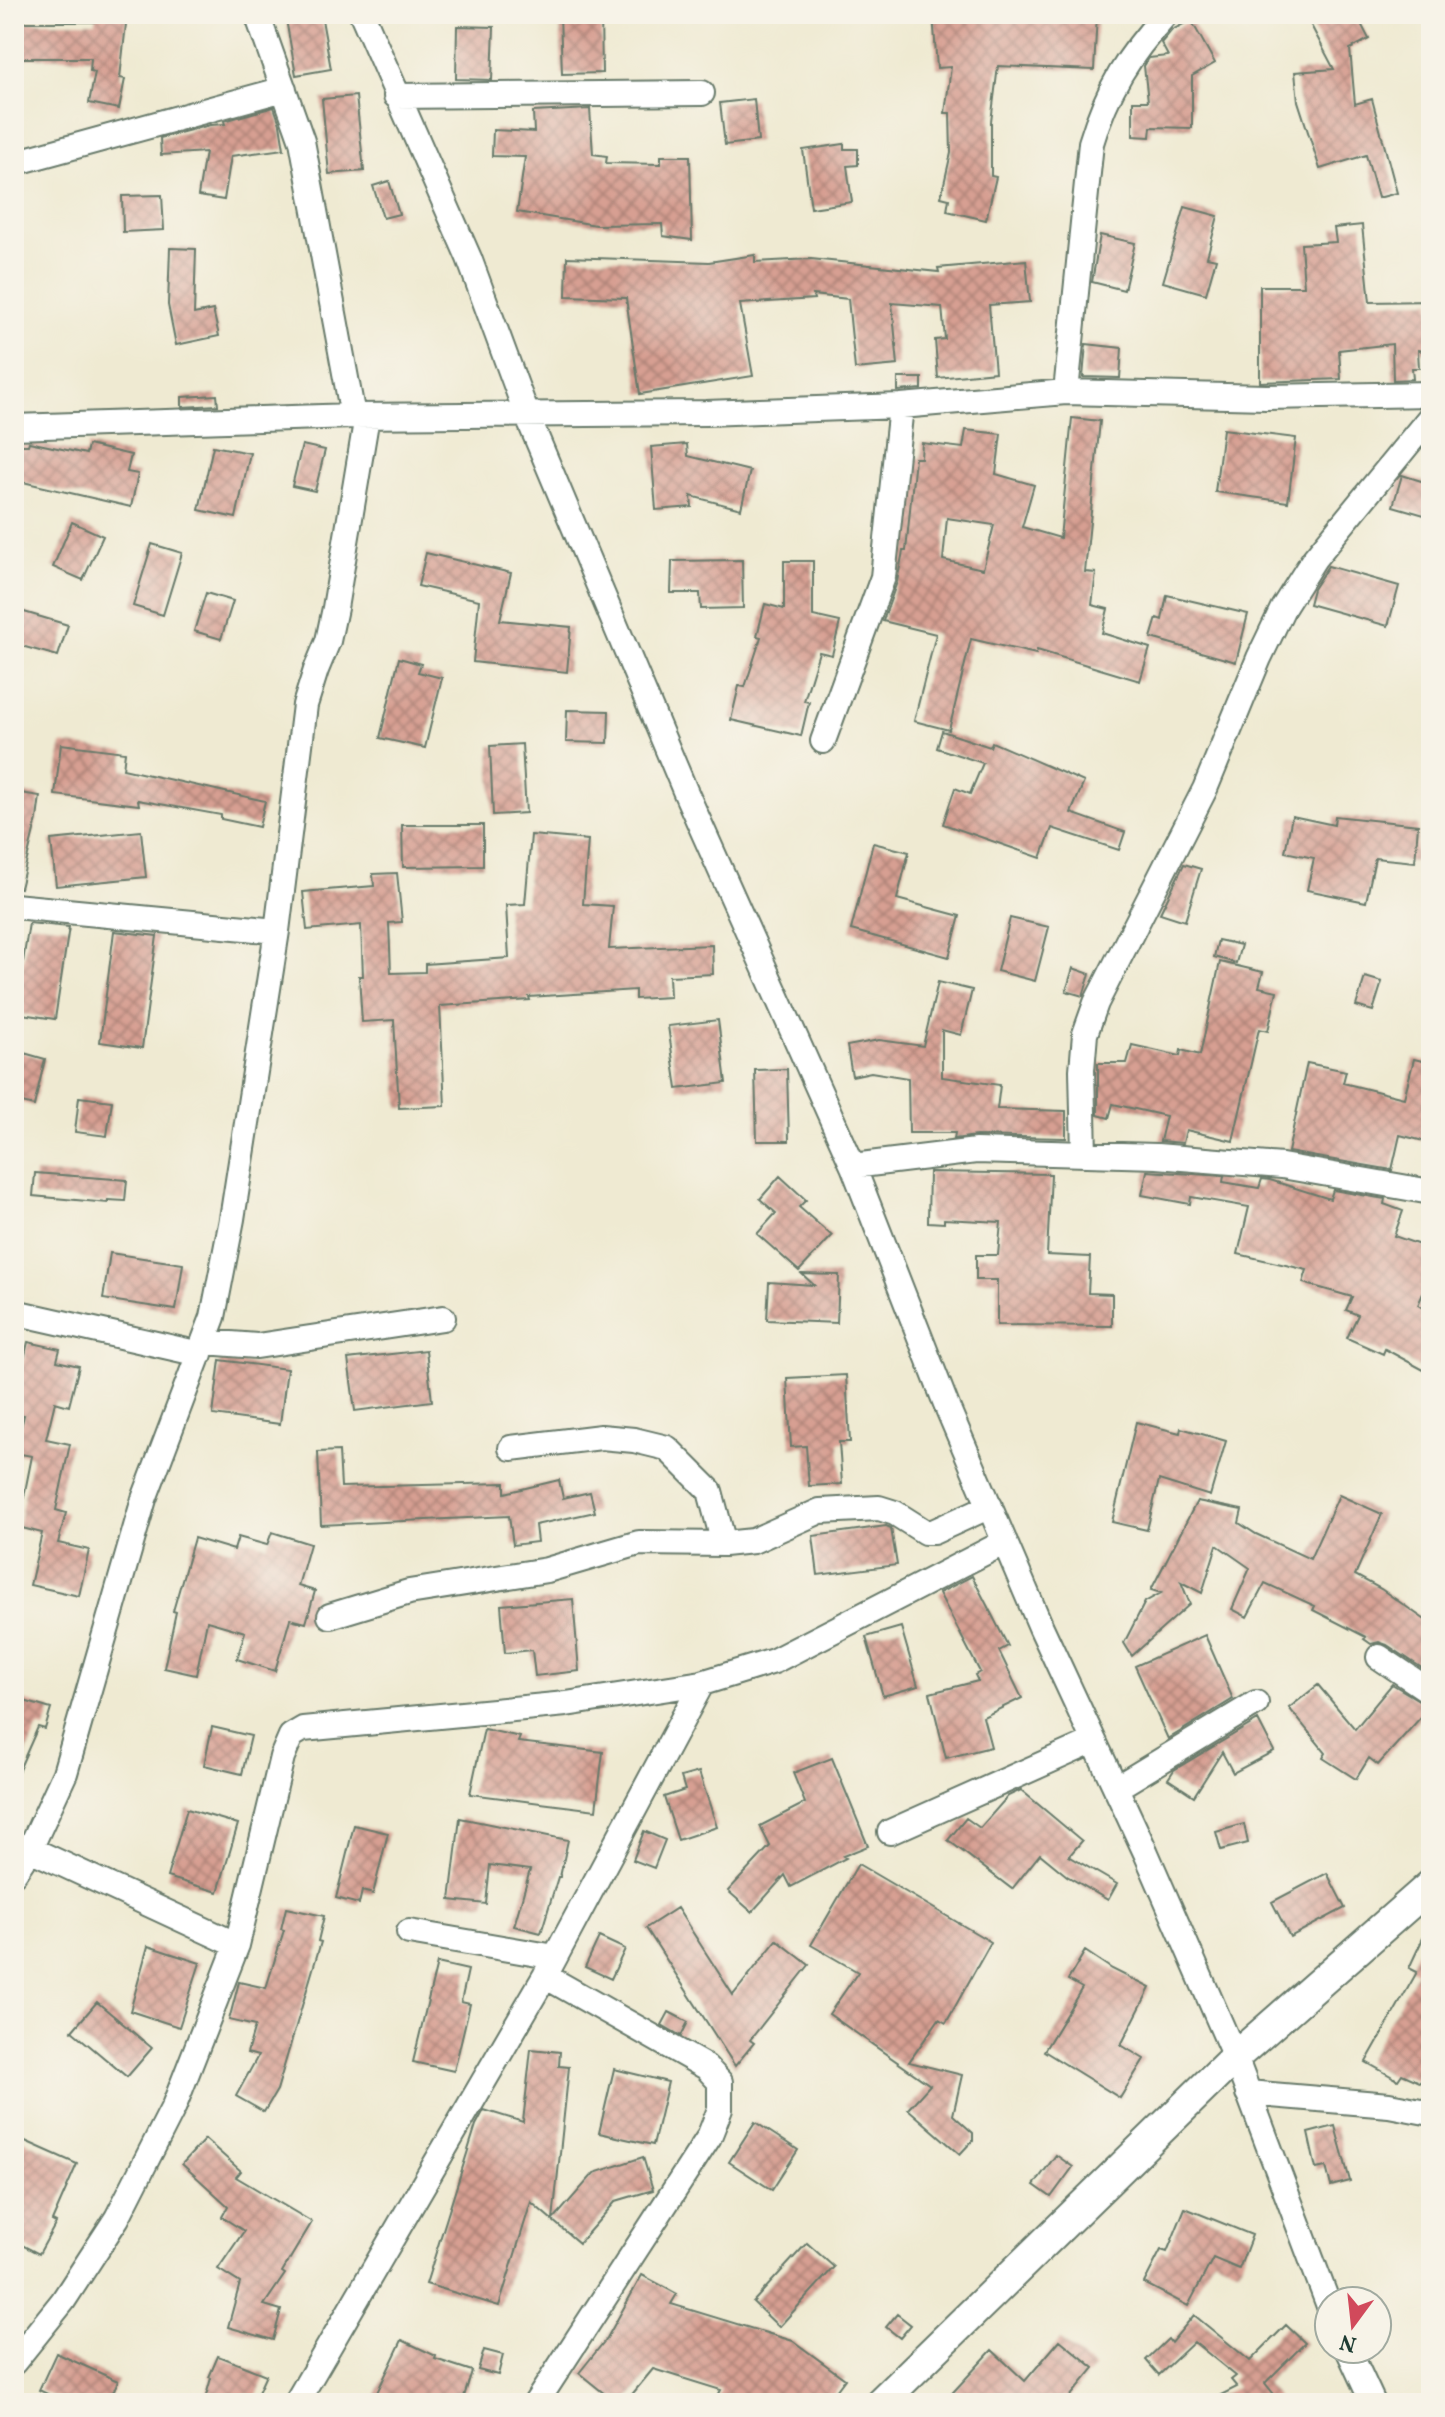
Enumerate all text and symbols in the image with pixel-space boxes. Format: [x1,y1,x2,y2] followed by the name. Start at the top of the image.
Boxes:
[1313,2285,1393,2365] north arrow
[1337,2325,1360,2359] text: N

